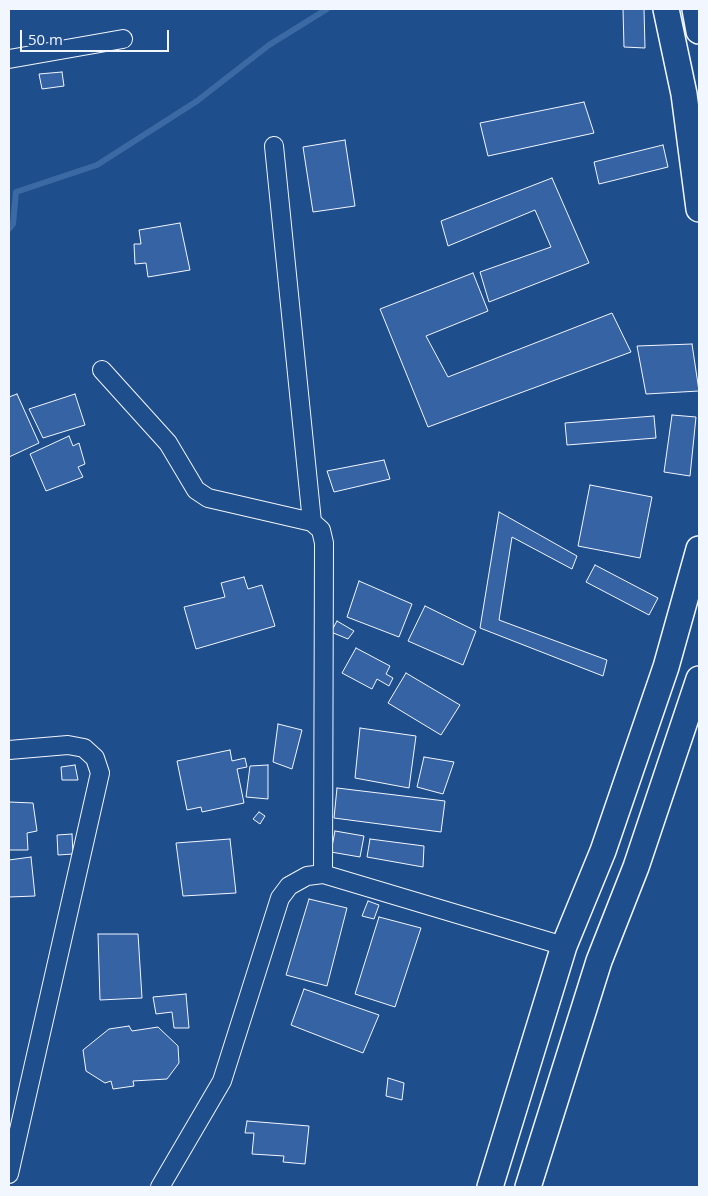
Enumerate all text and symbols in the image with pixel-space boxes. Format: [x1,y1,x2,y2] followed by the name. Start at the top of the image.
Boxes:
[22,20,171,52] scale bar
[28,29,63,49] text: 50 m

